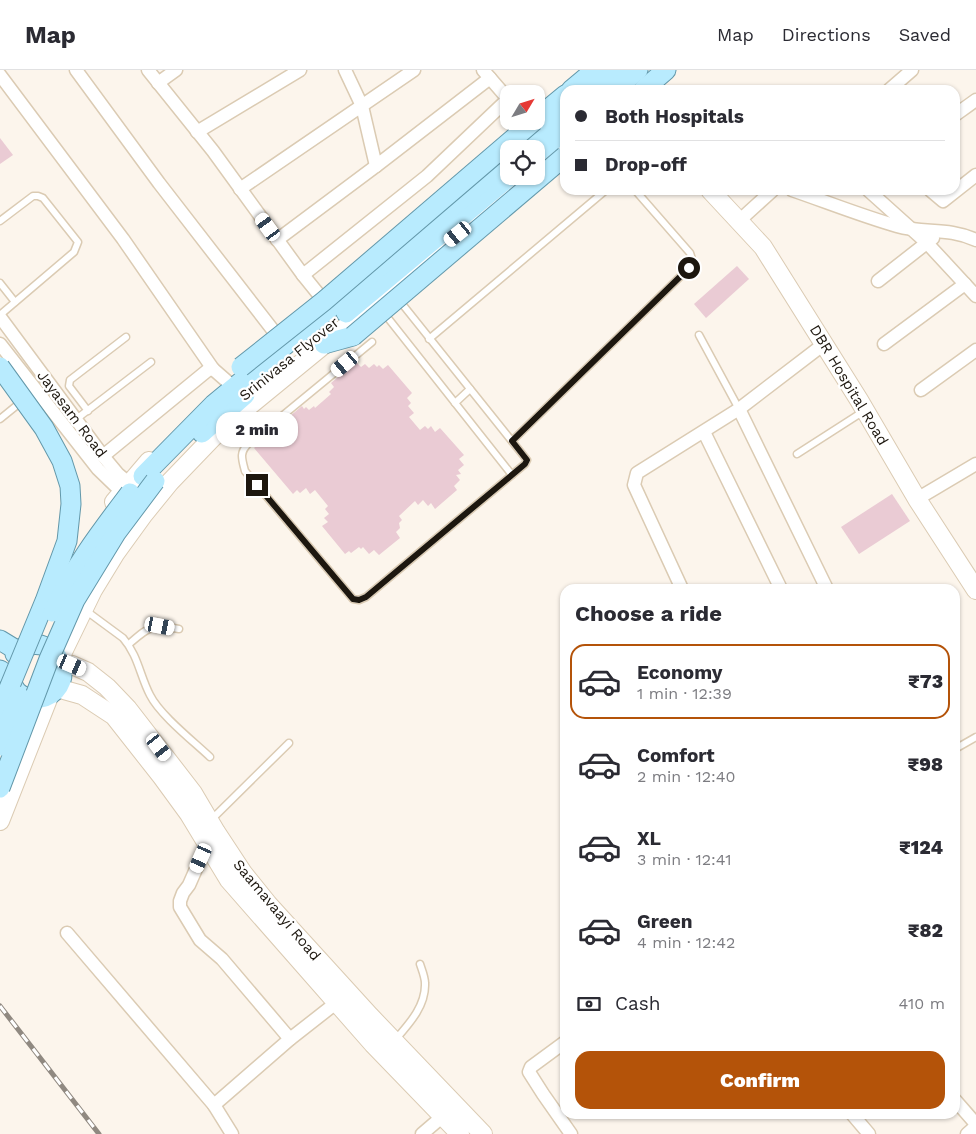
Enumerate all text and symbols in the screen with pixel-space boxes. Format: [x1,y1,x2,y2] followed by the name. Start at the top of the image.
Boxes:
[25,21,76,49] text: Map
[717,24,754,45] text: Map
[782,24,871,45] text: Directions
[899,24,951,45] text: Saved
[500,85,545,130] north arrow
[500,85,545,185] map controls
[605,105,744,128] text: Both Hospitals
[500,140,545,185] button: locate
[605,153,687,176] text: Drop-off
[253,210,282,244] car
[441,219,474,249] car
[678,257,700,279] route start
[236,313,342,405] street label: Srinivasa Flyover
[806,321,892,449] street label: DBR Hospital Road
[328,349,361,379] car
[33,367,111,461] street label: Jayasam Road
[216,412,298,448] callout: 2 min
[235,420,279,439] text: 2 min
[246,474,268,496] route end
[575,601,722,626] text: Choose a ride
[143,616,176,636] car
[55,652,88,678] car
[577,659,622,704] icon: car
[637,661,722,684] text: Economy
[908,670,943,693] text: ₹73
[637,684,732,703] text: 1 min · 12:39
[143,731,174,763] car
[577,742,622,787] icon: car
[637,744,715,767] text: Comfort
[908,753,943,776] text: ₹98
[637,767,735,786] text: 2 min · 12:40
[577,825,622,870] icon: car
[637,827,661,850] text: XL
[899,836,943,859] text: ₹124
[188,841,213,875] car
[637,850,731,869] text: 3 min · 12:41
[229,856,325,964] street label: Saamavaayi Road
[577,908,622,953] icon: car
[637,910,693,933] text: Green
[908,919,943,942] text: ₹82
[637,933,735,952] text: 4 min · 12:42
[575,990,603,1018] icon: cash
[615,992,661,1015] text: Cash
[899,994,945,1013] text: 410 m
[575,1051,945,1109] button: Confirm

